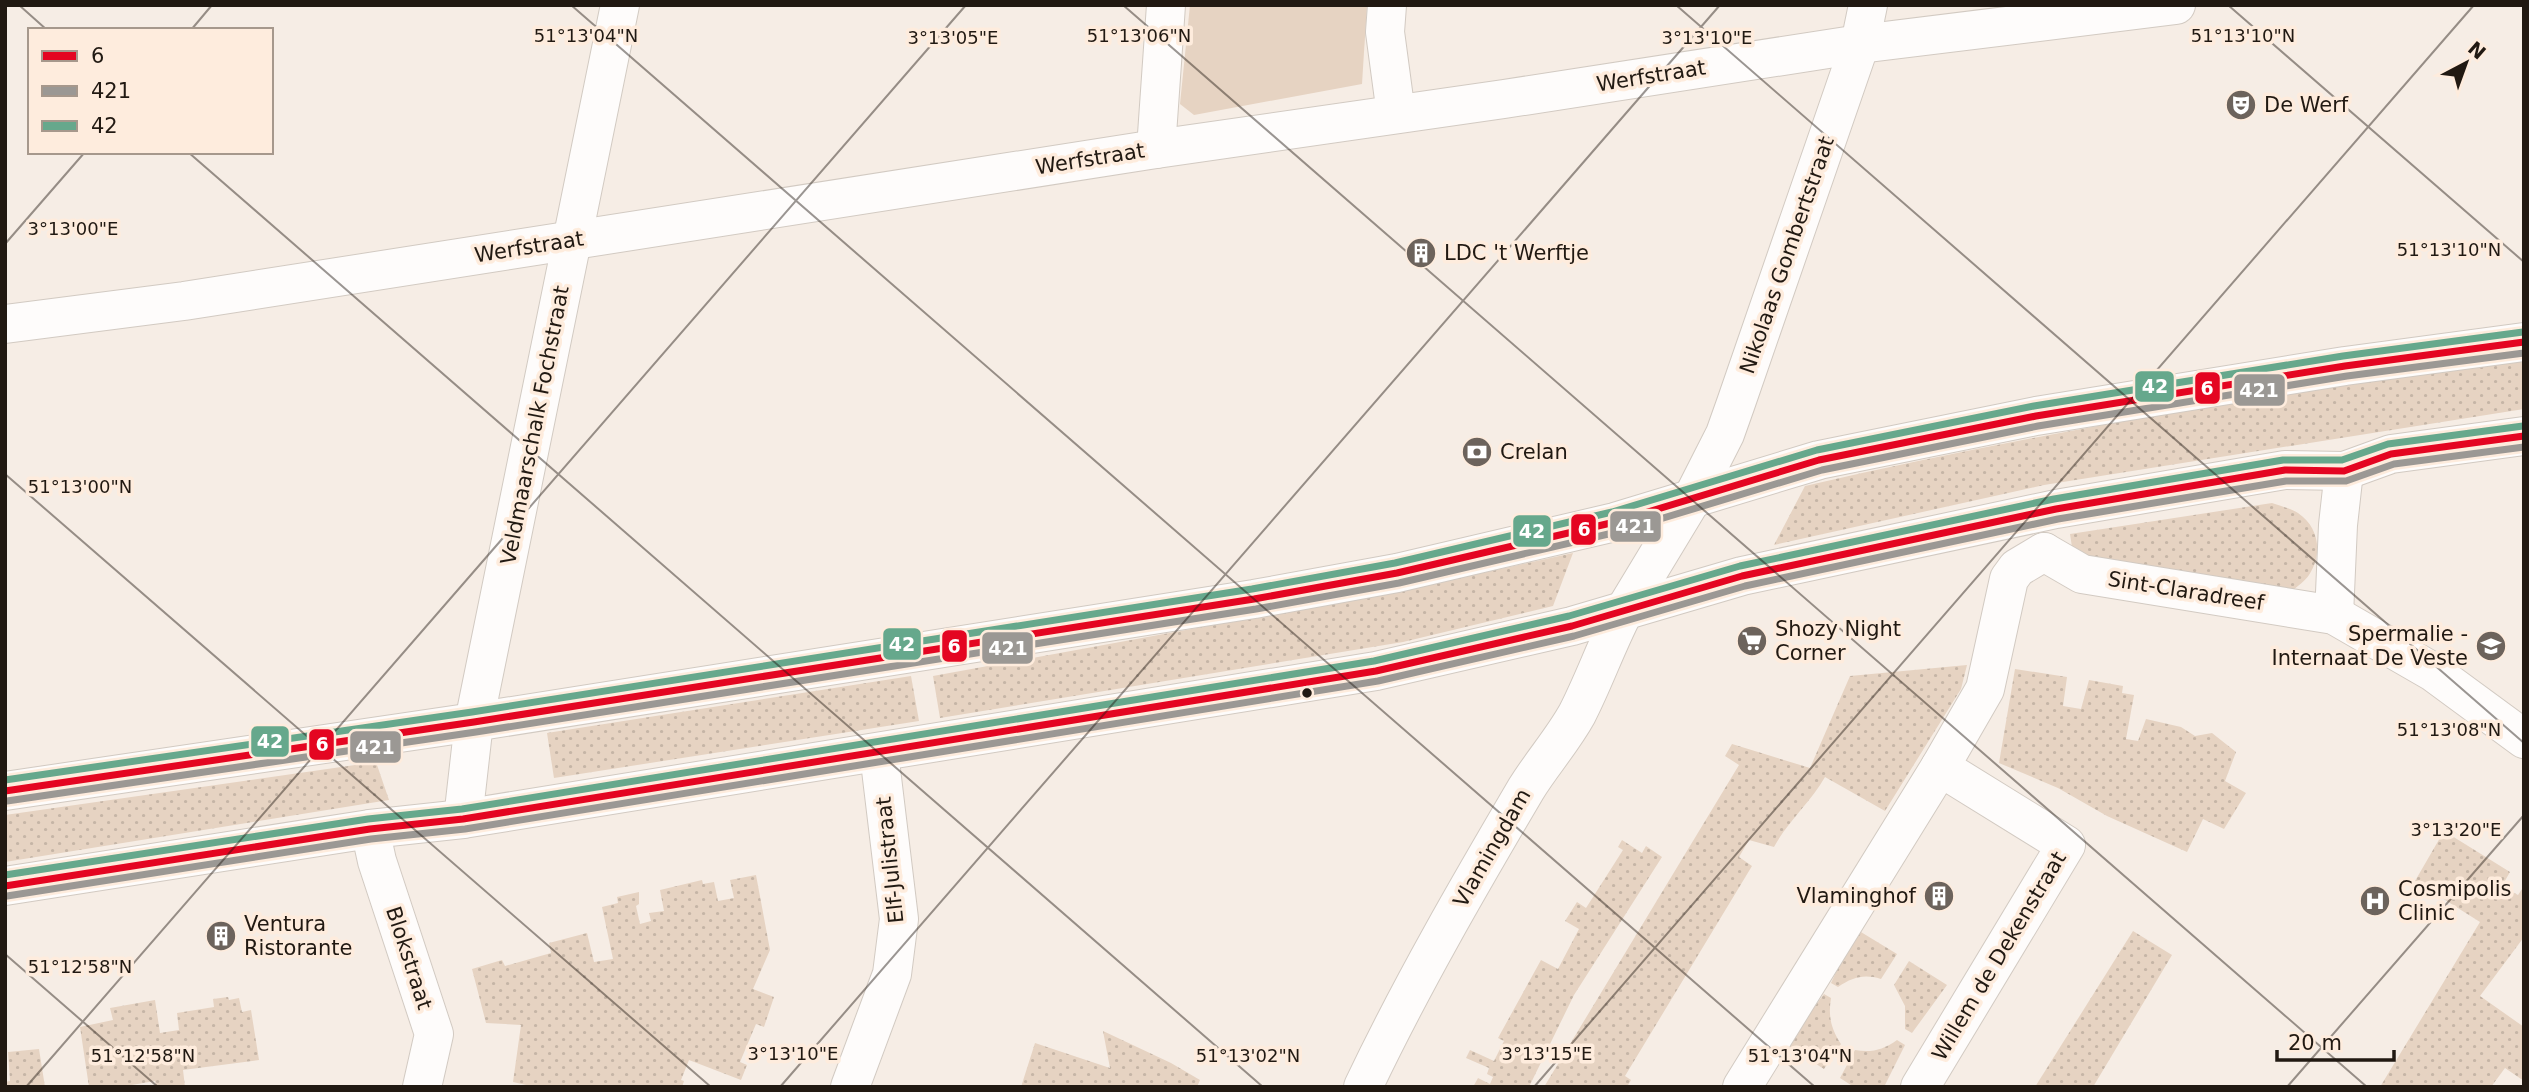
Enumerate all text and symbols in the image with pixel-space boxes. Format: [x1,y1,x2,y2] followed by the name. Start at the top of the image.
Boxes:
[534,25,638,46] text: 51°13'04"N
[1087,25,1191,46] text: 51°13'06"N
[2191,25,2295,46] text: 51°13'10"N
[908,27,998,48] text: 3°13'05"E
[1662,27,1752,48] text: 3°13'10"E
[28,28,273,154] legend
[2431,28,2501,98] north arrow
[2464,37,2490,64] text: N
[91,44,104,68] text: 6
[1595,56,1707,96] street label: Werfstraat
[91,79,131,103] text: 421
[2224,88,2258,122] theatre icon: De Werf
[2264,93,2349,117] place label: De Werf
[91,114,118,138] text: 42
[1735,133,1839,377] street label: Nikolaas Gombertstraat
[1034,139,1146,179] street label: Werfstraat
[28,218,118,239] text: 3°13'00"E
[473,227,585,267] street label: Werfstraat
[1404,236,1438,270] building icon: LDC 't Werftje
[2397,239,2501,260] text: 51°13'10"N
[1444,241,1589,265] place label: LDC 't Werftje
[496,283,574,567] street label: Veldmaarschalk Fochstraat
[2134,370,2175,403] line badge: 42
[2194,371,2221,405] line badge: 6
[2233,373,2286,407] line badge: 421
[2142,375,2168,397] text: 42
[2200,377,2214,399] text: 6
[2239,379,2279,401] text: 421
[1460,435,1494,469] bank icon: Crelan
[1500,440,1568,464] place label: Crelan
[28,476,132,497] text: 51°13'00"N
[1609,510,1662,543] line badge: 421
[1570,513,1597,546] line badge: 6
[1512,514,1552,548] line badge: 42
[1615,515,1655,537] text: 421
[1577,518,1591,540] text: 6
[1519,520,1545,542] text: 42
[2106,567,2266,615] street label: Sint-Claradreef
[1775,617,1901,665] place label: Shozy Night Corner
[2272,622,2468,670] place label: Spermalie - Internaat De Veste
[1735,624,1769,658] supermarket icon: Shozy Night Corner
[882,627,922,661] line badge: 42
[941,629,968,663] line badge: 6
[2474,629,2508,663] school or university icon: Spermalie - Internaat De Veste
[981,631,1034,665] line badge: 421
[889,633,915,655] text: 42
[947,635,961,657] text: 6
[988,637,1028,659] text: 421
[1300,686,1314,700] unlabelled marker
[2397,719,2501,740] text: 51°13'08"N
[250,725,290,758] line badge: 42
[308,728,335,761] line badge: 6
[257,730,283,752] text: 42
[349,730,402,764] line badge: 421
[315,733,329,755] text: 6
[355,736,395,758] text: 421
[1448,785,1536,911] street label: Vlamingdam
[871,796,909,924] street label: Elf-Julistraat
[2411,819,2501,840] text: 3°13'20"E
[1927,847,2071,1065] street label: Willem de Dekenstraat
[2398,877,2512,925] place label: Cosmipolis Clinic
[1922,879,1956,913] building icon: Vlaminghof
[1796,884,1917,908] place label: Vlaminghof
[2358,884,2392,918] hospital icon: Cosmipolis Clinic
[381,903,437,1013] street label: Blokstraat
[244,912,352,960] place label: Ventura Ristorante
[204,919,238,953] building icon: Ventura Ristorante
[28,956,132,977] text: 51°12'58"N
[2277,1018,2394,1062] scale bar
[2288,1031,2342,1055] text: 20 m
[748,1043,838,1064] text: 3°13'10"E
[1502,1043,1592,1064] text: 3°13'15"E
[91,1045,195,1066] text: 51°12'58"N
[1196,1045,1300,1066] text: 51°13'02"N
[1748,1045,1852,1066] text: 51°13'04"N

